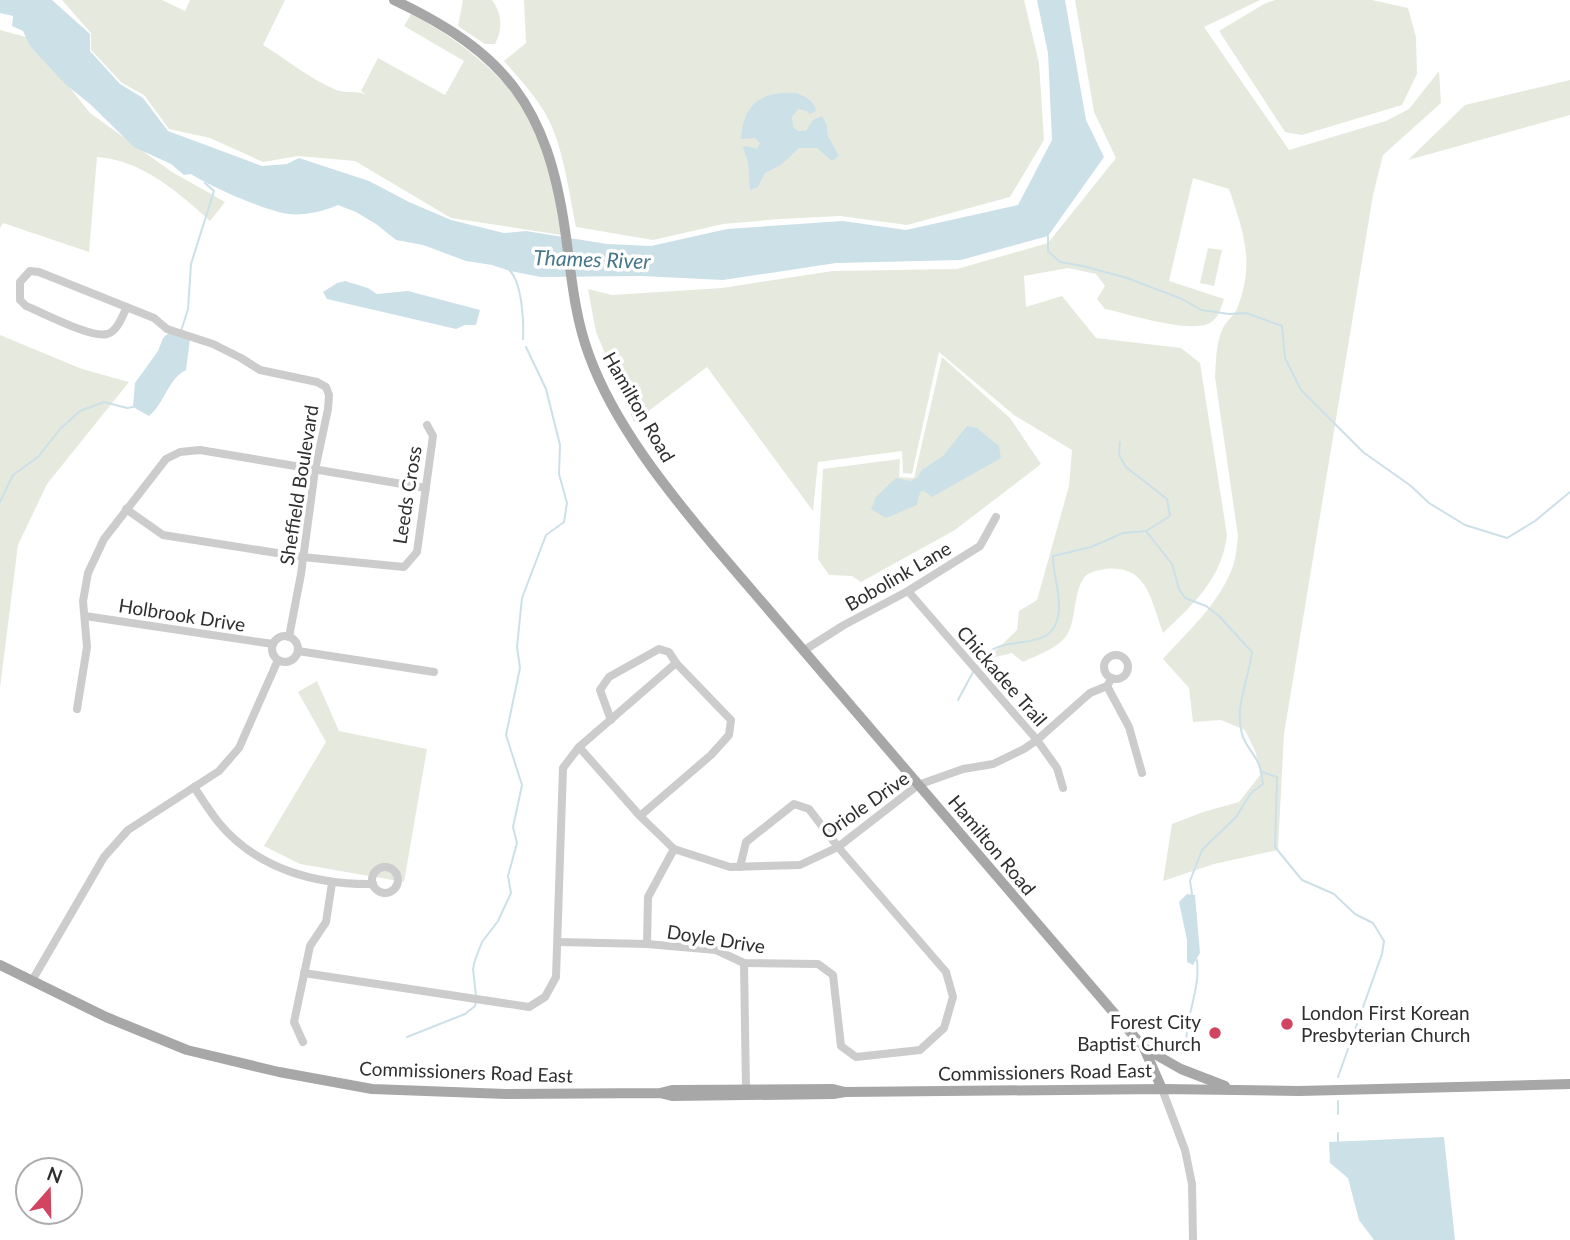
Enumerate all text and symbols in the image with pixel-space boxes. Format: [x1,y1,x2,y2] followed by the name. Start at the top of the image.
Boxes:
[533,244,652,273] water label: Thames River
[599,348,680,466] street label: Hamilton Road
[275,403,323,567] street label: Sheffield Boulevard
[387,444,426,546] street label: Leeds Cross
[841,536,955,615] street label: Bobolink Lane
[117,593,247,636] street label: Holbrook Drive
[953,621,1052,731] street label: Chickadee Trail
[816,766,913,843] street label: Oriole Drive
[944,790,1041,899] street label: Hamilton Road
[665,919,767,958] street label: Doyle Drive
[1301,1001,1470,1046] place label: London First Korean Presbyterian Church
[1077,1010,1201,1055] place label: Forest City Baptist Church
[1279,1016,1295,1032] marker: London First Korean Presbyterian Church
[1207,1025,1223,1041] marker: Forest City Baptist Church
[359,1056,573,1087] street label: Commissioners Road East
[938,1058,1152,1085] street label: Commissioners Road East
[14,1156,84,1226] north arrow
[44,1161,66,1188] text: N

